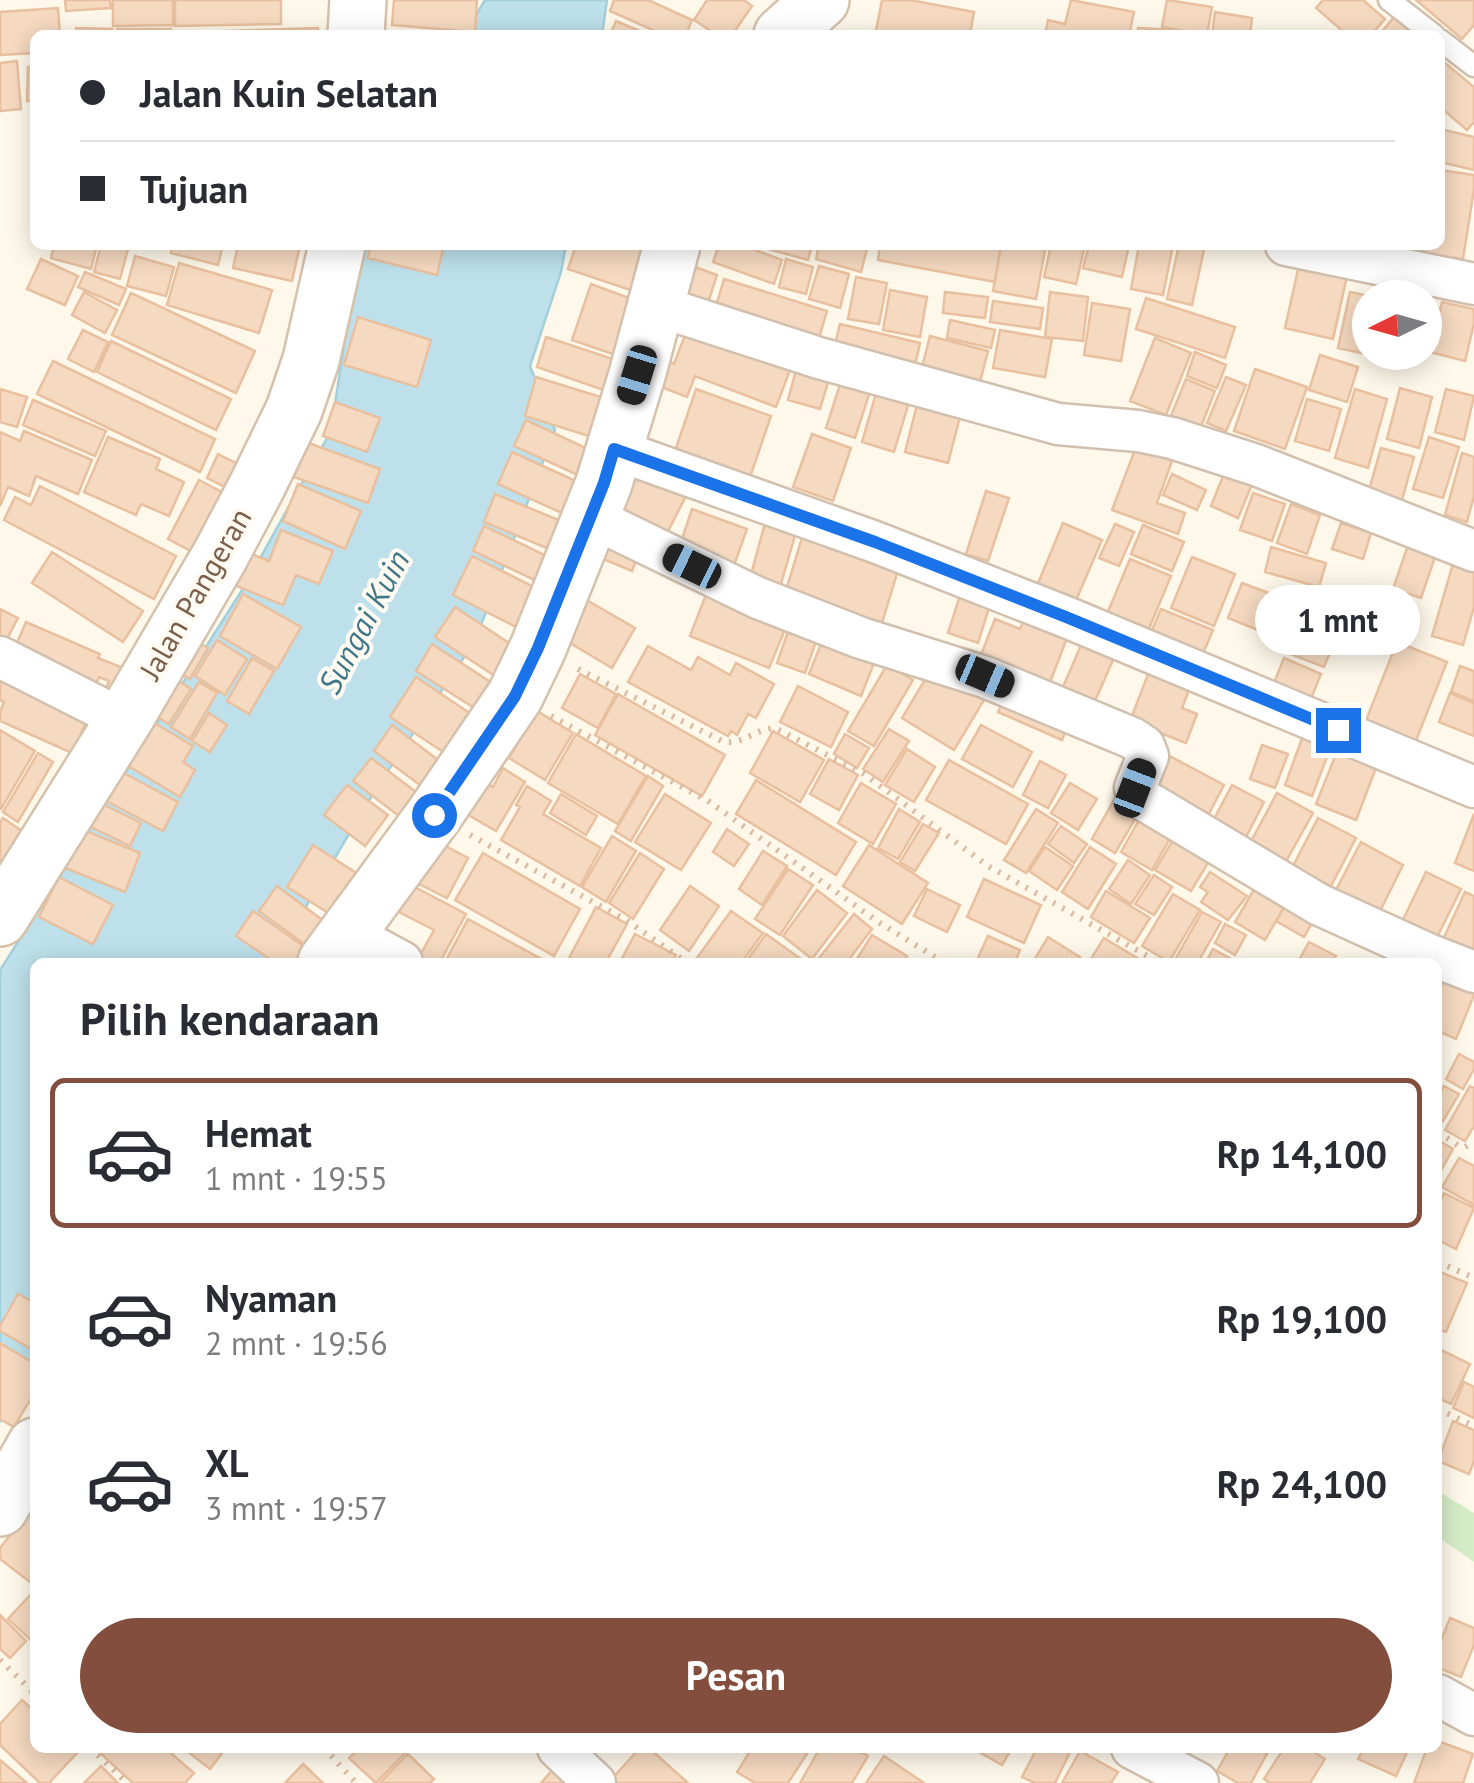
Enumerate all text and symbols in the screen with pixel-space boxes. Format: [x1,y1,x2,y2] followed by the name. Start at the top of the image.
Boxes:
[140,68,438,117] text: Jalan Kuin Selatan
[140,164,248,213] text: Tujuan
[1352,280,1442,370] north arrow
[1352,280,1442,370] map controls
[614,342,660,408] car
[129,501,259,688] street label: Jalan Pangeran
[658,539,726,593] car
[308,542,418,701] water label: Sungai Kuin
[1256,585,1420,655] callout: 1 mnt
[1297,599,1378,641] text: 1 mnt
[952,650,1018,702] car
[1316,708,1361,753] route end
[1110,755,1160,821] car
[412,793,457,838] route start
[80,989,380,1047] text: Pilih kendaraan
[85,1108,175,1198] icon: car
[205,1108,312,1157] text: Hemat
[1217,1129,1387,1178] text: Rp 14,100
[205,1157,388,1199] text: 1 mnt · 19:55
[85,1273,175,1363] icon: car
[205,1273,337,1322] text: Nyaman
[1217,1294,1387,1343] text: Rp 19,100
[205,1322,388,1364] text: 2 mnt · 19:56
[85,1438,175,1528] icon: car
[205,1438,249,1487] text: XL
[1217,1459,1387,1508] text: Rp 24,100
[205,1487,388,1529] text: 3 mnt · 19:57
[80,1618,1392,1733] button: Pesan

